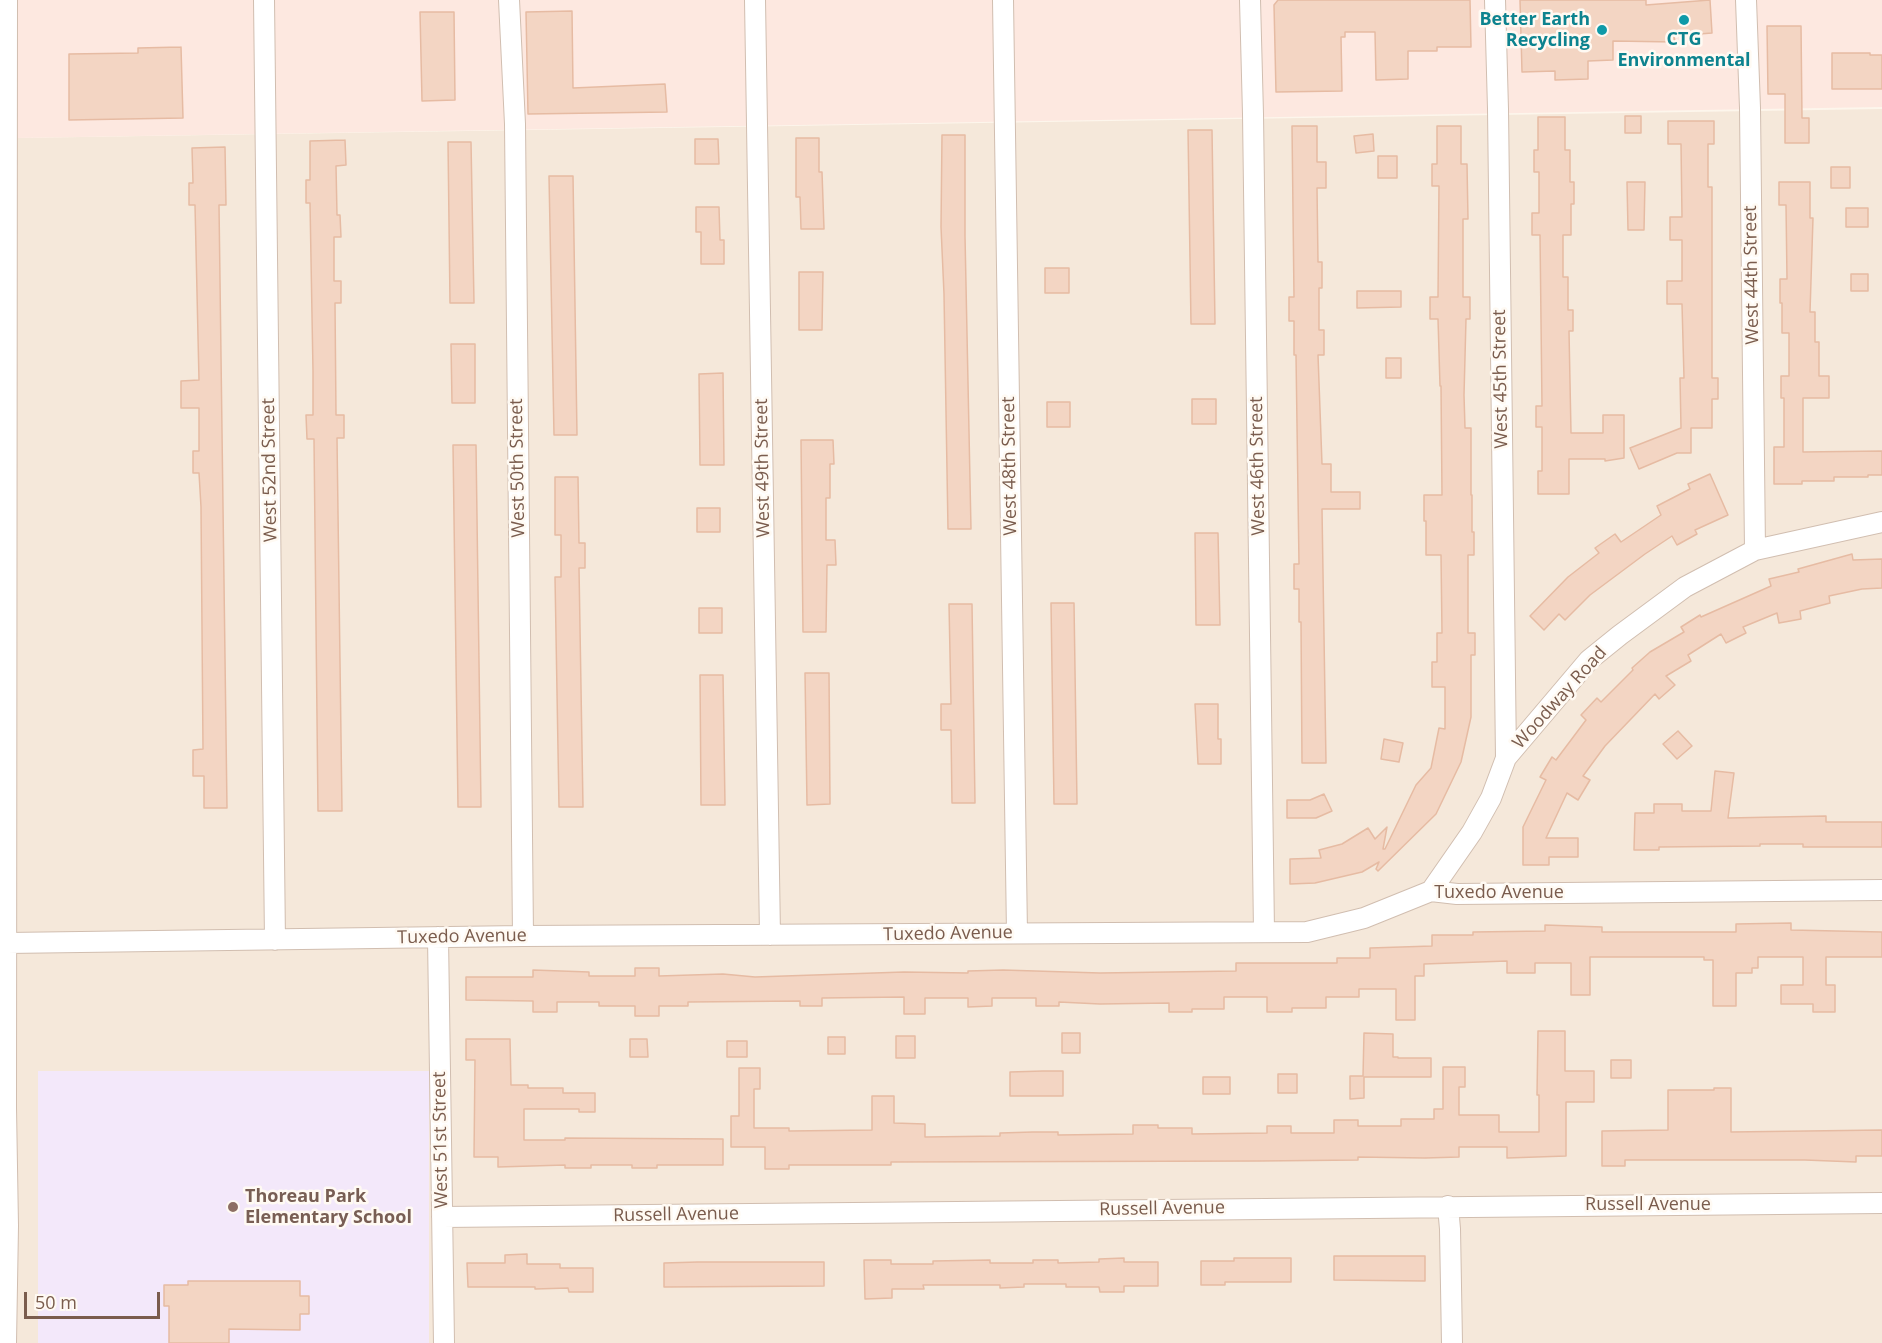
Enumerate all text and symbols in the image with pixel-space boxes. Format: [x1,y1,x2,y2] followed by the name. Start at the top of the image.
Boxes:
[1479,9,1590,52] place label: Better Earth Recycling
[1677,13,1691,27] marker: CTG Environmental
[1595,23,1609,37] marker: Better Earth Recycling
[1617,29,1751,72] place label: CTG Environmental
[1740,205,1764,345] street label: West 44th Street
[1489,309,1513,449] street label: West 45th Street
[998,396,1022,536] street label: West 48th Street
[1246,396,1270,536] street label: West 46th Street
[258,398,282,542] street label: West 52nd Street
[506,398,530,538] street label: West 50th Street
[751,398,775,538] street label: West 49th Street
[1509,643,1611,753] street label: Woodway Road
[1434,882,1564,904] street label: Tuxedo Avenue
[883,922,1013,946] street label: Tuxedo Avenue
[397,925,527,949] street label: Tuxedo Avenue
[429,1071,453,1209] street label: West 51st Street
[245,1186,412,1228] place label: Thoreau Park Elementary School
[1585,1194,1711,1216] street label: Russell Avenue
[1099,1197,1225,1221] street label: Russell Avenue
[226,1200,240,1214] marker: Thoreau Park Elementary School
[613,1203,739,1227] street label: Russell Avenue
[27,1280,164,1318] scale bar
[35,1290,77,1314] text: 50 m

